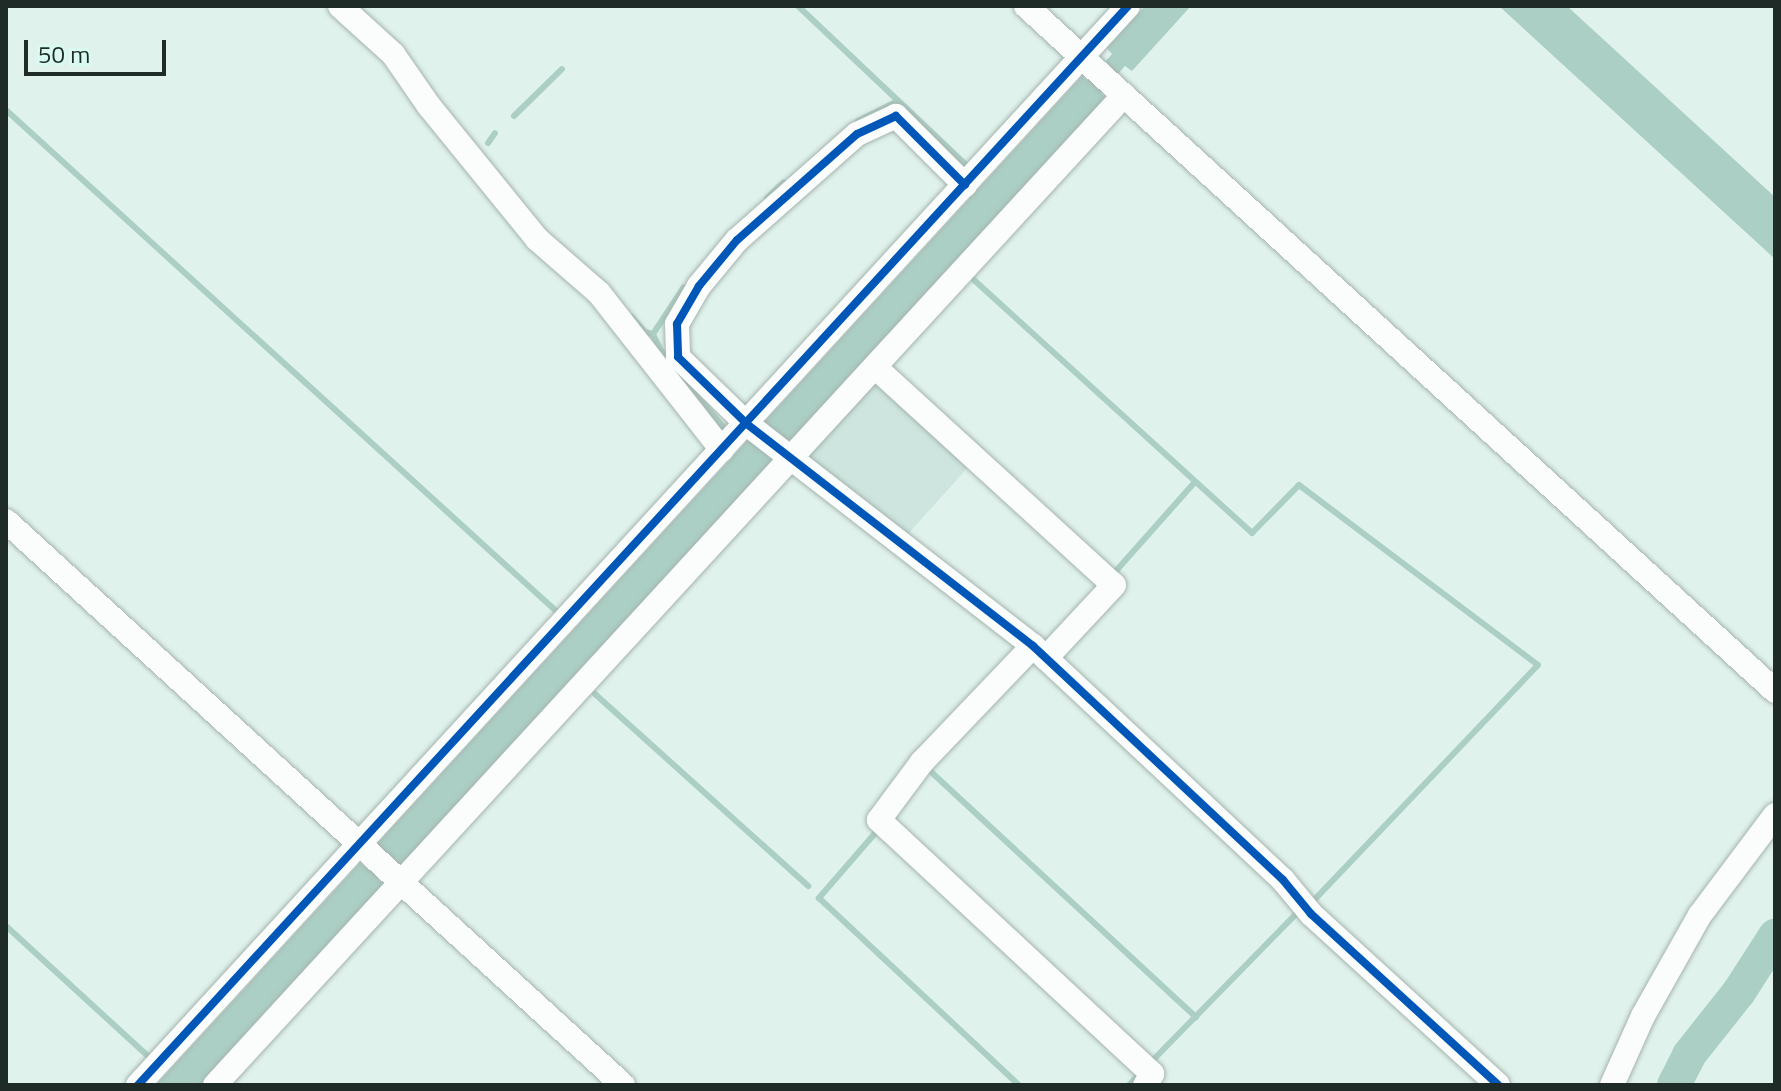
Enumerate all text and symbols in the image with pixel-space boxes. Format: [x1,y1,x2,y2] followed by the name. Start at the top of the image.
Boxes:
[28,24,170,74] scale bar
[38,36,90,72] text: 50 m

